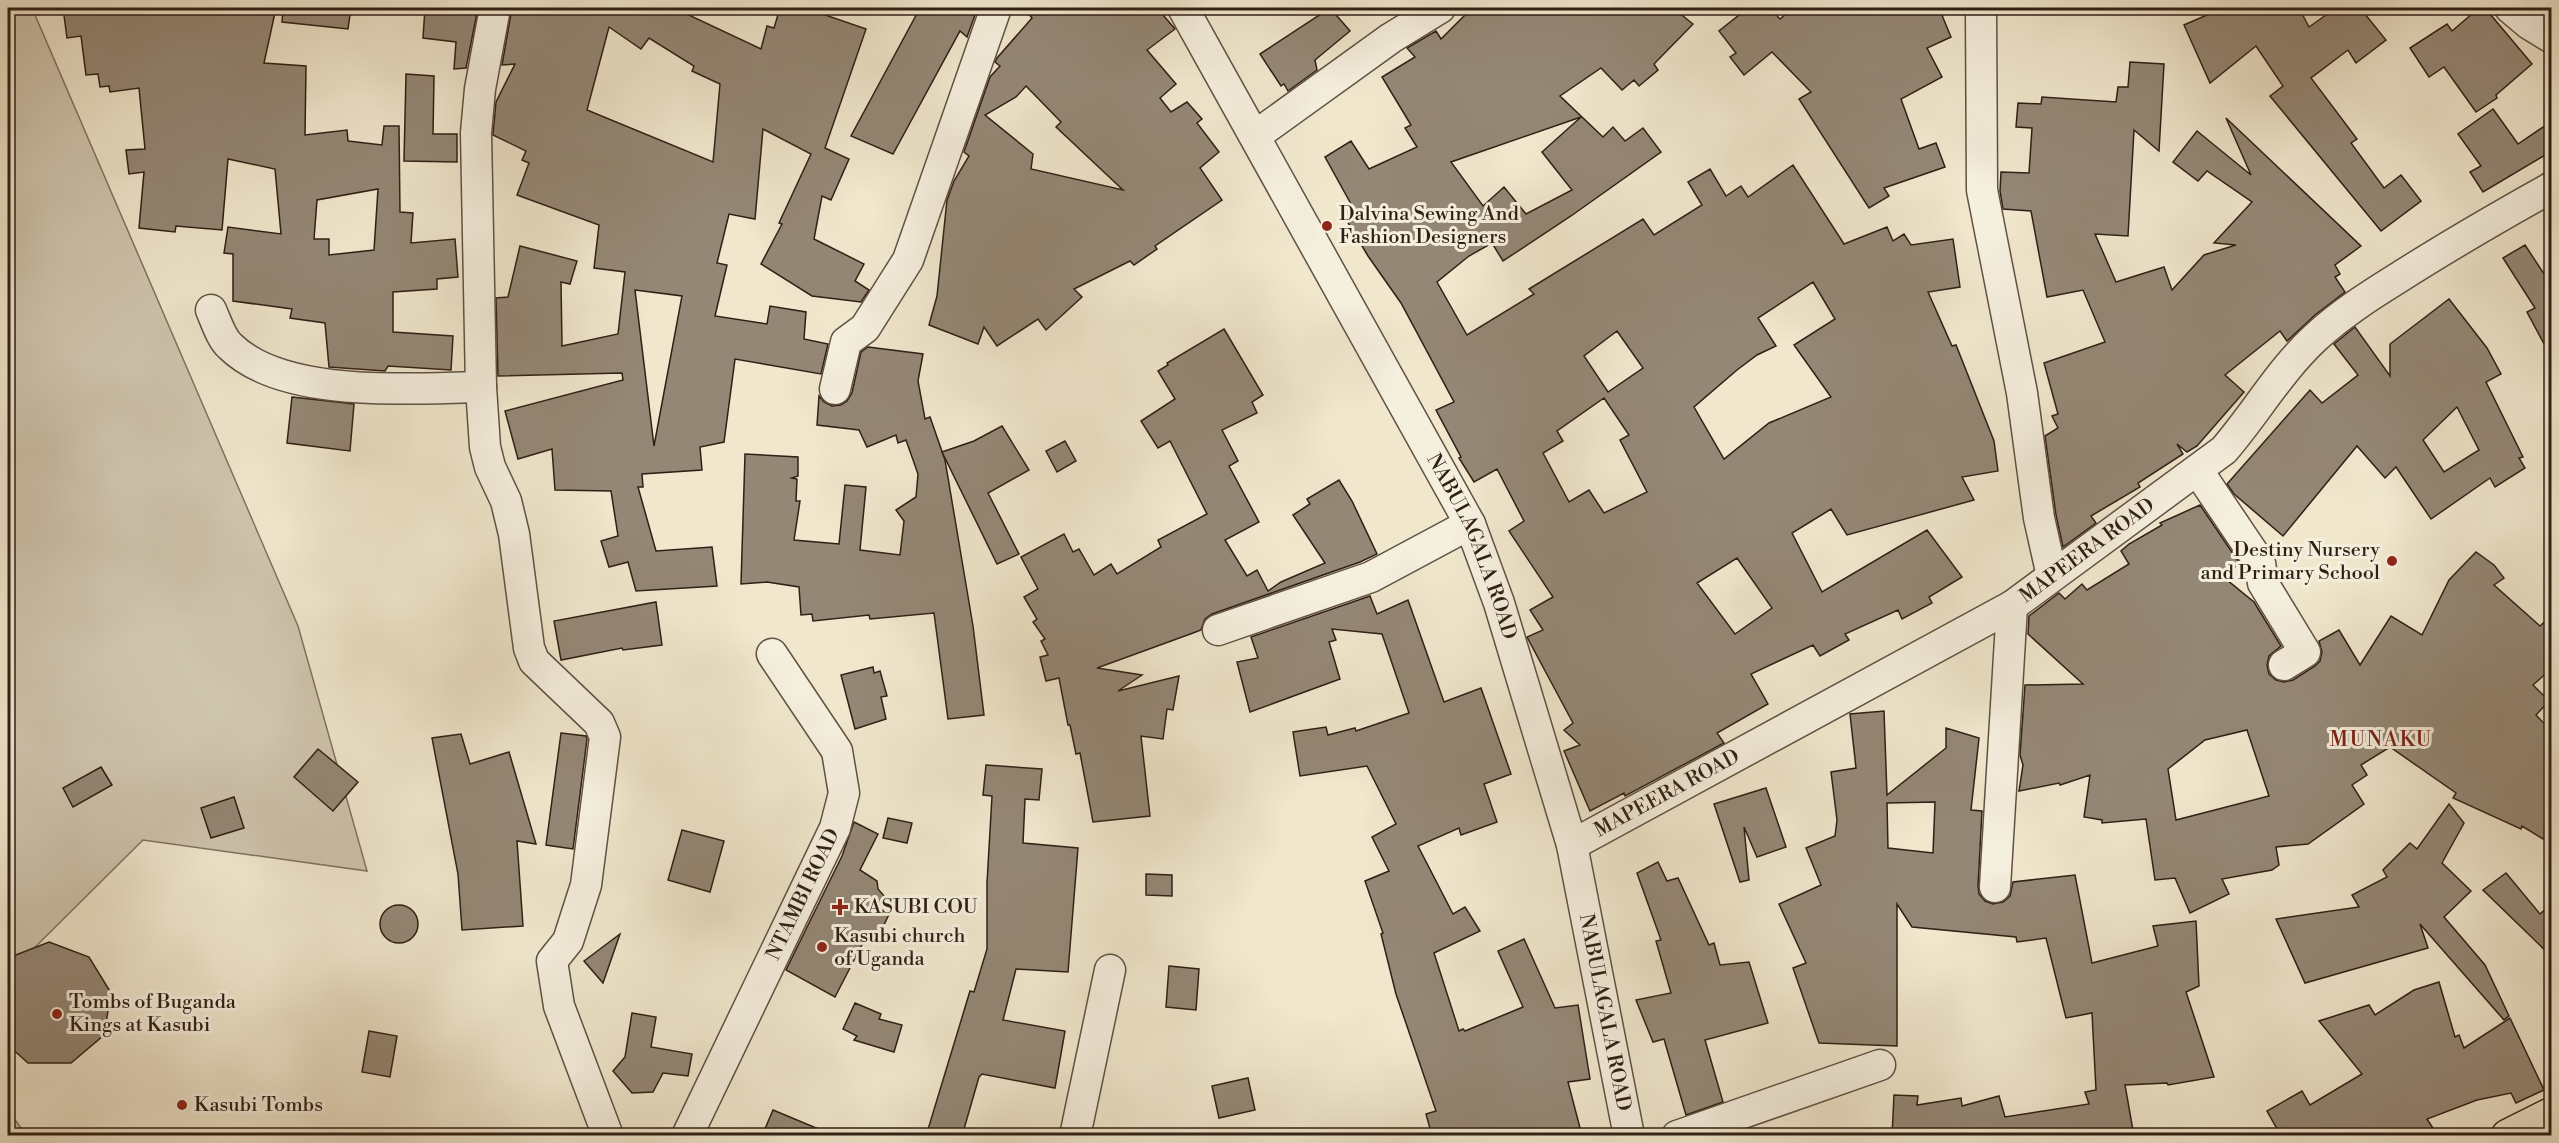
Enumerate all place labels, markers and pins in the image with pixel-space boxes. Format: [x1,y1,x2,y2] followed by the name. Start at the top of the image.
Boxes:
[1339,202,1519,250] place label: Dalvina Sewing And Fashion Designers
[1320,219,1334,233] marker: Dalvina Sewing And Fashion Designers
[2201,538,2380,586] place label: Destiny Nursery and Primary School
[2385,554,2399,568] marker: Destiny Nursery and Primary School
[854,895,978,920] place label: KASUBI COU
[831,898,849,916] marker: KASUBI COU
[834,924,965,972] place label: Kasubi church of Uganda
[815,940,829,954] marker: Kasubi church of Uganda
[69,990,237,1038] place label: Tombs of Buganda Kings at Kasubi
[50,1007,64,1021] marker: Tombs of Buganda Kings at Kasubi
[194,1093,323,1118] place label: Kasubi Tombs
[175,1098,189,1112] marker: Kasubi Tombs

